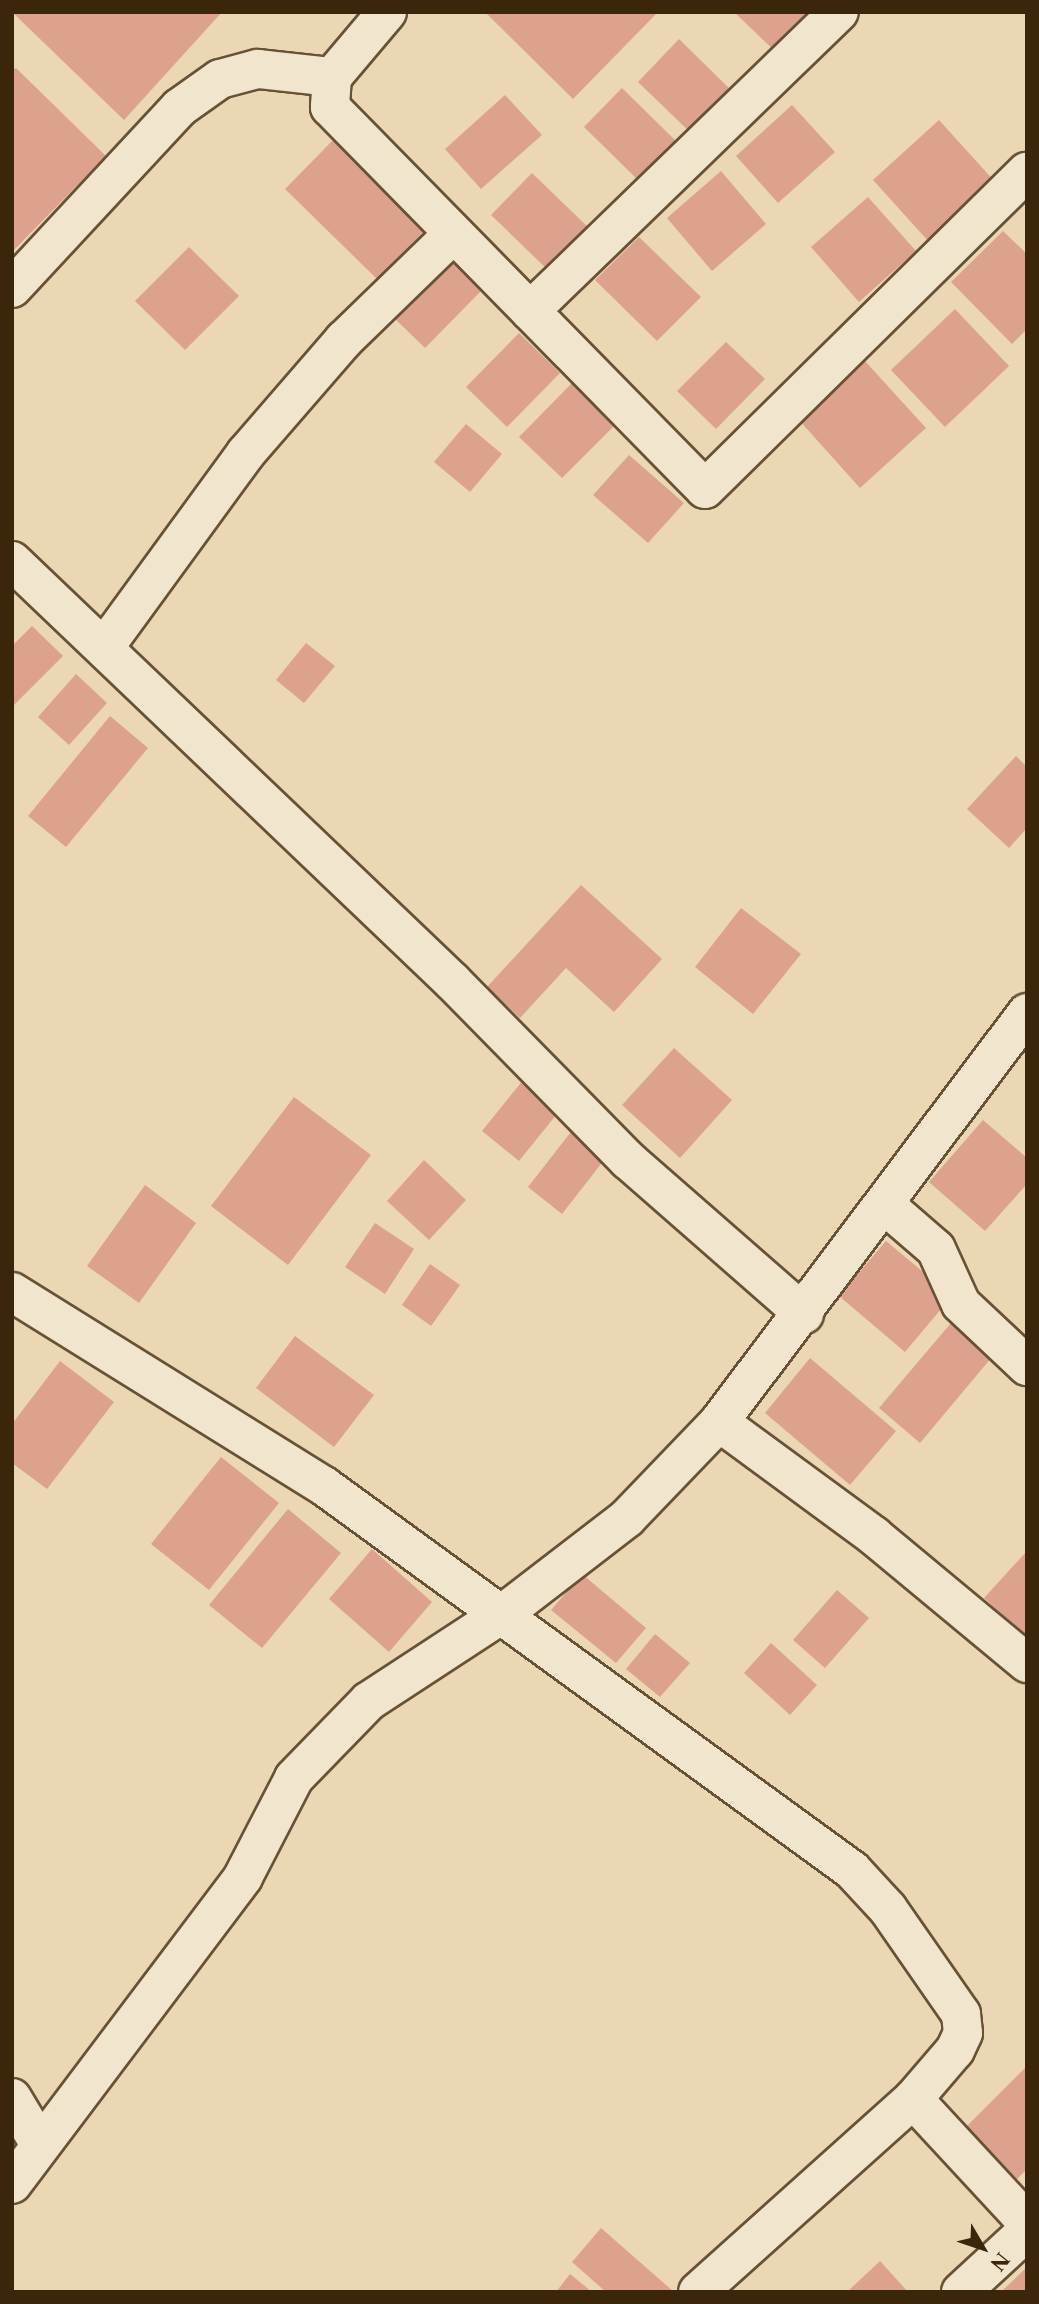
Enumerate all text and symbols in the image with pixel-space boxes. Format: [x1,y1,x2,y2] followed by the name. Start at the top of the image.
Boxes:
[948,2213,1018,2283] north arrow
[986,2248,1014,2275] text: N

